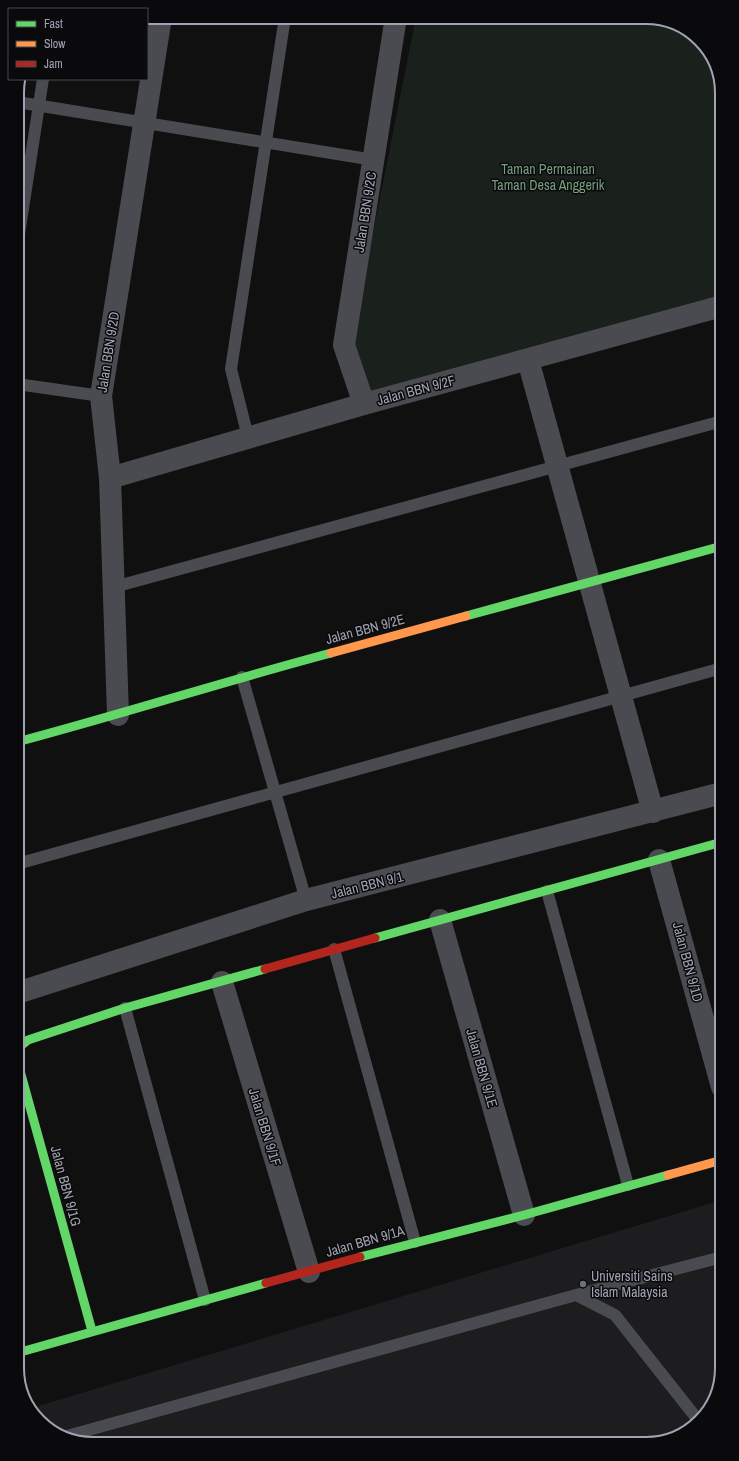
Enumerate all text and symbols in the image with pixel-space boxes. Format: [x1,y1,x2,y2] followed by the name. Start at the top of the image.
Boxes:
[8,8,148,80] legend
[44,16,63,32] text: Fast
[44,36,66,52] text: Slow
[44,56,63,72] text: Jam
[491,160,605,194] park label: Taman Permainan Taman Desa Anggerik
[350,170,380,254] street label: Jalan BBN 9/2C
[93,310,123,394] street label: Jalan BBN 9/2D
[375,371,457,409] street label: Jalan BBN 9/2F
[324,610,406,648] street label: Jalan BBN 9/2E
[329,867,405,903] street label: Jalan BBN 9/1
[669,920,707,1004] street label: Jalan BBN 9/1D
[462,1027,502,1109] street label: Jalan BBN 9/1E
[245,1086,285,1168] street label: Jalan BBN 9/1F
[47,1144,85,1228] street label: Jalan BBN 9/1G
[324,1221,407,1261] street label: Jalan BBN 9/1A
[591,1267,673,1301] place label: Universiti Sains Islam Malaysia
[578,1279,588,1289] marker: Universiti Sains Islam Malaysia

